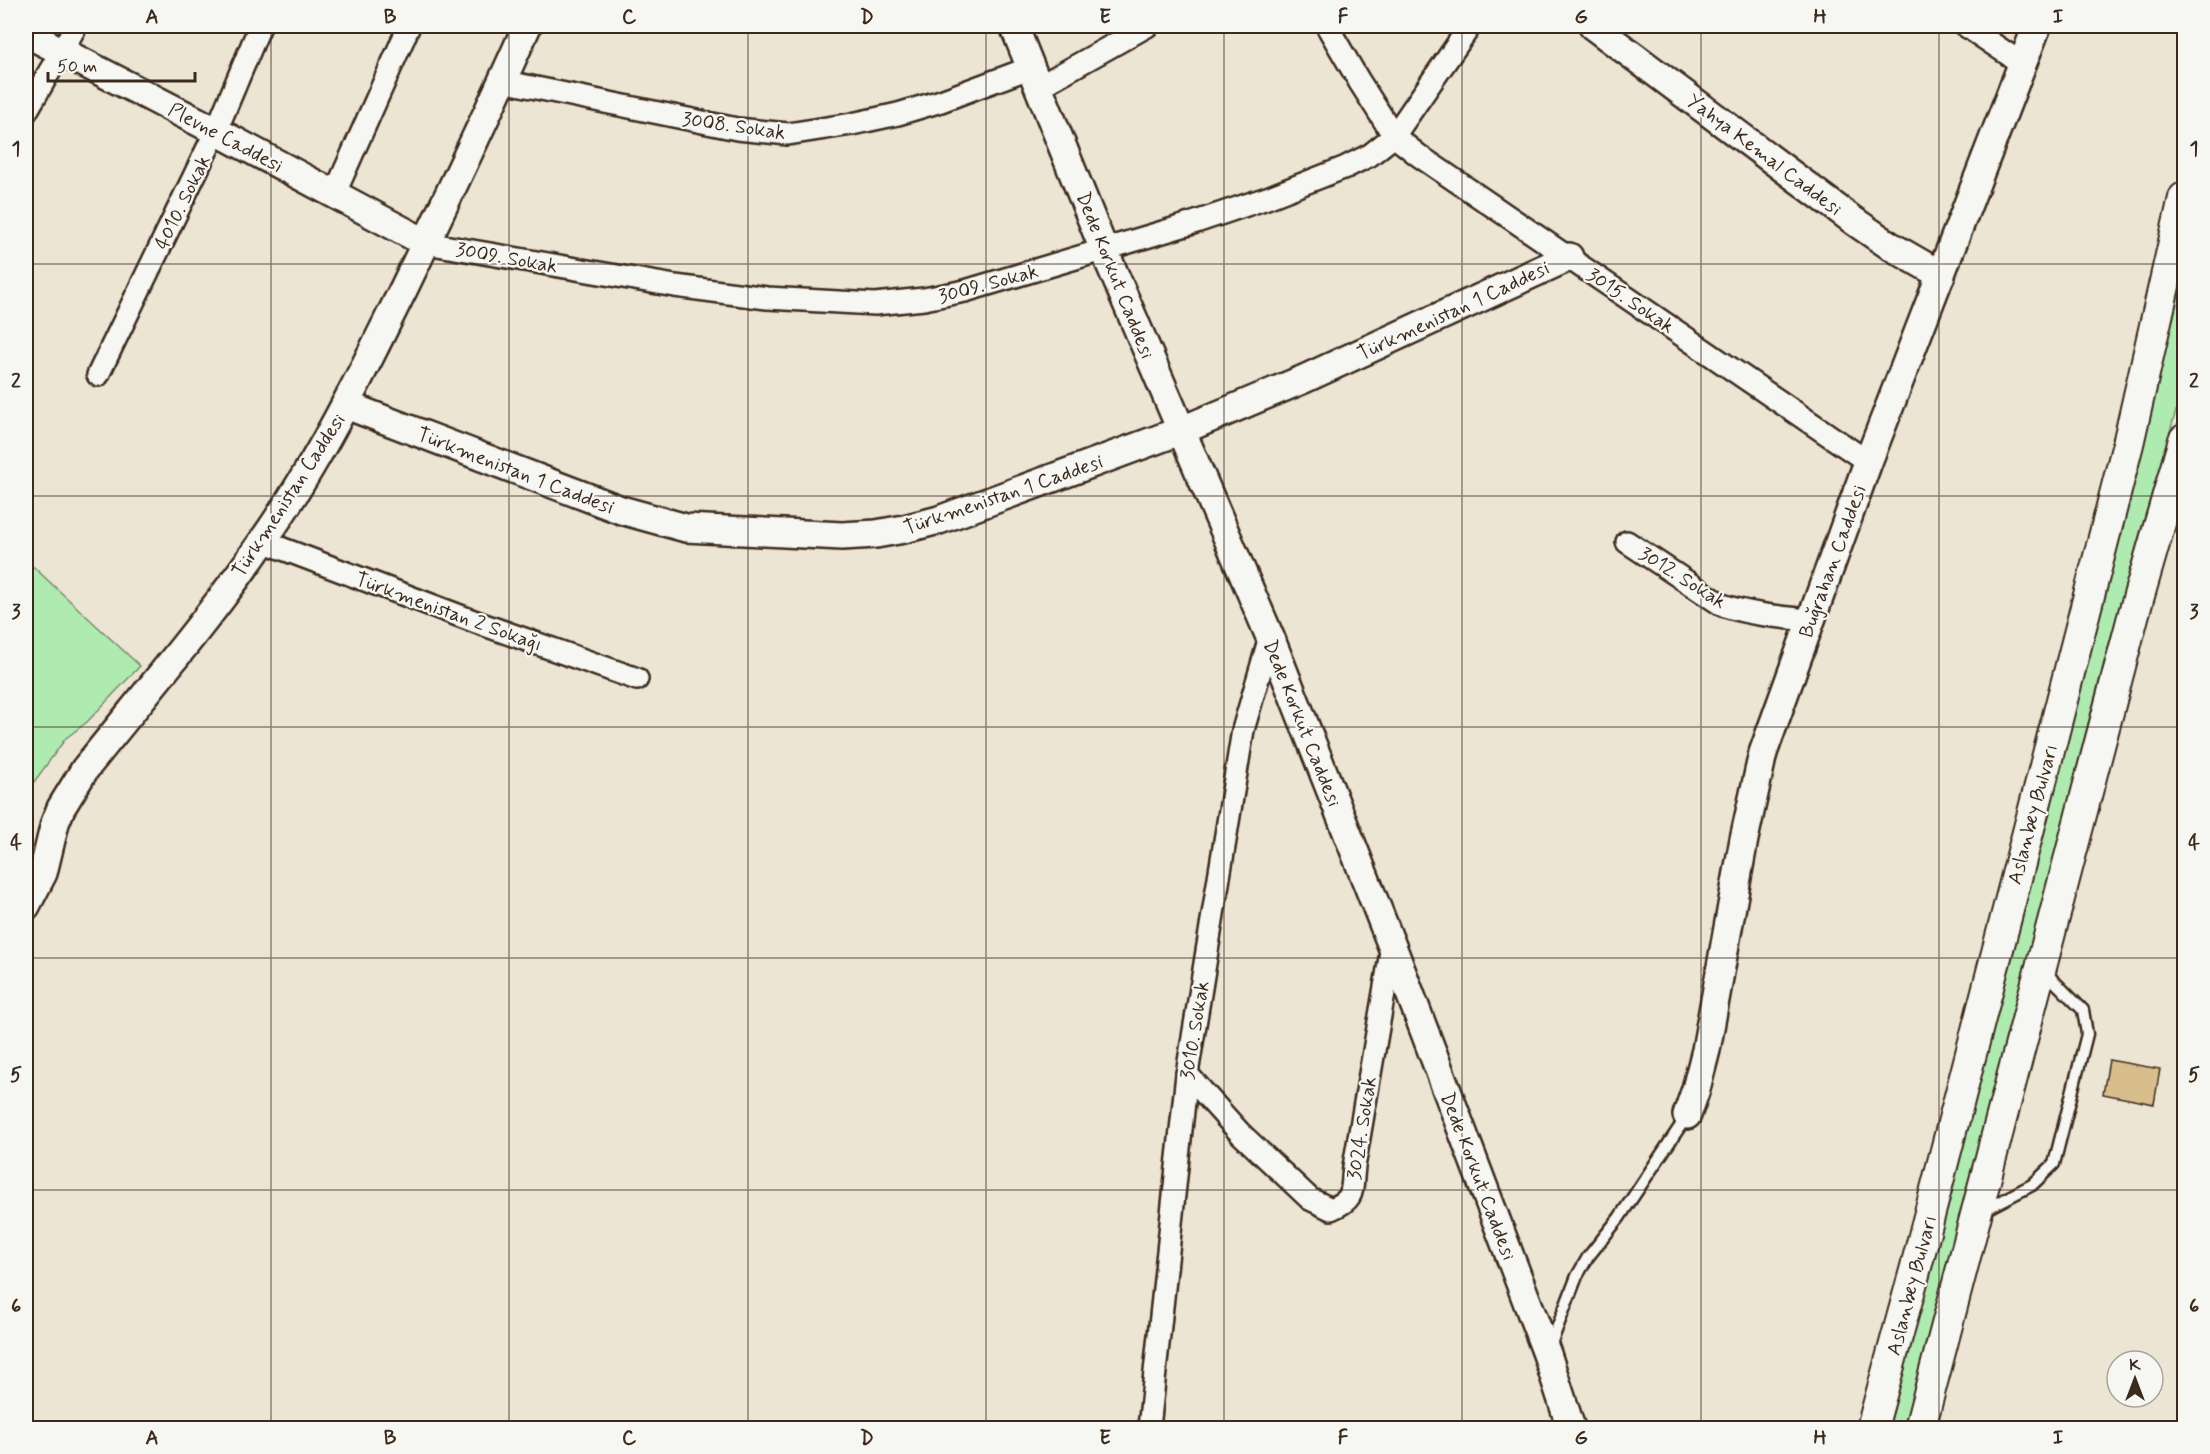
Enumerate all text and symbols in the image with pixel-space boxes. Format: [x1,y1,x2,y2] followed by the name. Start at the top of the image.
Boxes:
[145,4,159,31] text: A
[384,4,397,31] text: B
[622,4,637,31] text: C
[860,4,874,31] text: D
[1099,4,1111,31] text: E
[1338,4,1349,31] text: F
[1574,4,1588,31] text: G
[1813,4,1827,31] text: H
[2053,4,2063,31] text: I
[48,45,195,83] scale bar
[57,55,97,79] text: 50 m
[1681,88,1847,223] street label: Yahya Kemal Caddesi
[163,97,287,180] street label: Plevne Caddesi
[680,106,787,147] street label: 3008. Sokak
[12,136,20,163] text: 1
[2190,136,2198,163] text: 1
[149,151,218,255] street label: 4010. Sokak
[1069,188,1160,363] street label: Dede Korkut Caddesi
[454,236,560,281] street label: 3009. Sokak
[1353,255,1554,368] street label: Türkmenistan 1 Caddesi
[935,258,1041,311] street label: 3009. Sokak
[1581,262,1679,341] street label: 3015. Sokak
[11,368,21,395] text: 2
[2189,368,2199,395] text: 2
[226,408,353,583] street label: Türkmenistan Caddesi
[413,421,618,521] street label: Türkmenistan 1 Caddesi
[900,449,1107,542] street label: Türkmenistan 1 Caddesi
[1793,481,1874,642] street label: Buğrahan Caddesi
[1633,541,1731,616] street label: 3012. Sokak
[351,566,546,659] street label: Türkmenistan 2 Sokağı
[11,599,21,626] text: 3
[2189,599,2199,626] text: 3
[1256,636,1347,811] street label: Dede Korkut Caddesi
[2002,741,2065,888] street label: Aslanbey Bulvarı
[10,830,22,857] text: 4
[2188,830,2200,857] text: 4
[1174,979,1217,1082] street label: 3010. Sokak
[10,1062,22,1089] text: 5
[2188,1062,2200,1089] text: 5
[1341,1075,1384,1182] street label: 3024. Sokak
[1433,1089,1522,1264] street label: Dede Korkut Caddesi
[1881,1212,1944,1359] street label: Aslanbey Bulvarı
[11,1293,21,1320] text: 6
[2189,1293,2199,1320] text: 6
[2105,1349,2165,1409] north arrow
[2129,1355,2141,1376] text: K
[145,1425,159,1452] text: A
[384,1425,397,1452] text: B
[622,1425,637,1452] text: C
[860,1425,874,1452] text: D
[1099,1425,1111,1452] text: E
[1338,1425,1349,1452] text: F
[1574,1425,1588,1452] text: G
[1813,1425,1827,1452] text: H
[2053,1425,2063,1452] text: I

